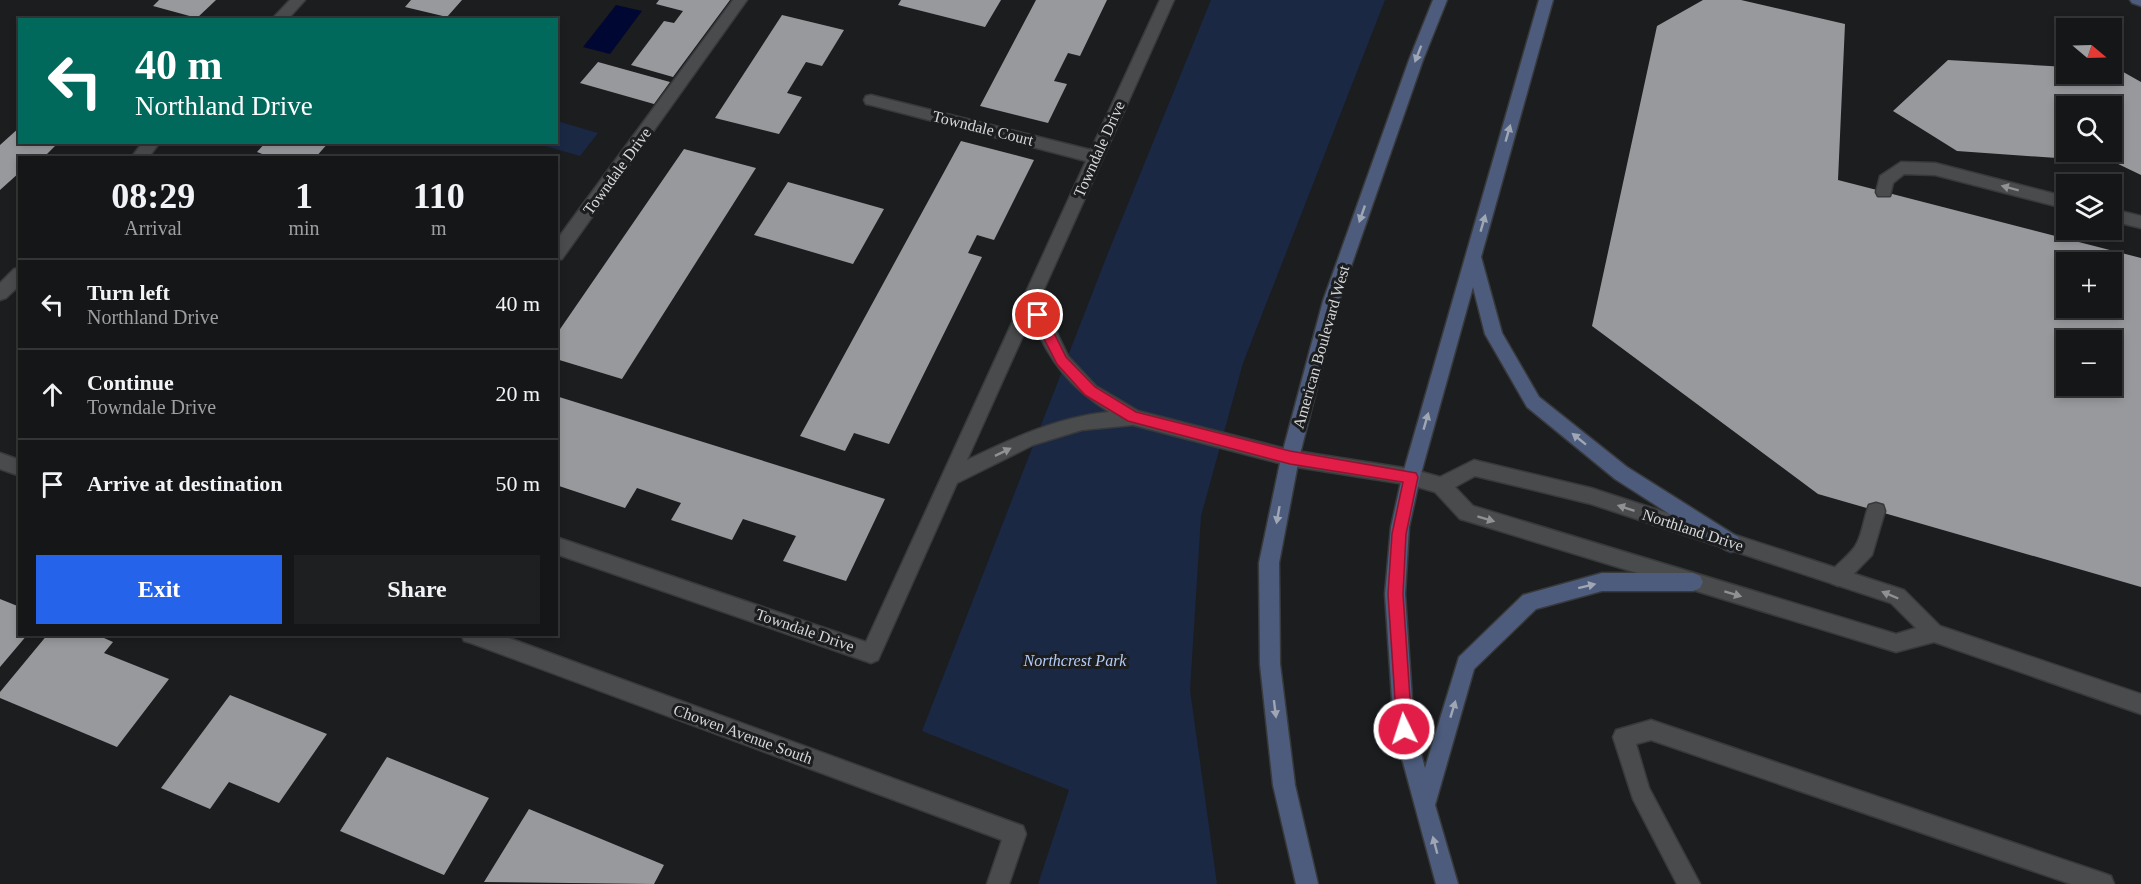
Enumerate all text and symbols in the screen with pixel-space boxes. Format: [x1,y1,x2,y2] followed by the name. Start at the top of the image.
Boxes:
[2056,18,2122,84] north arrow
[2056,18,2122,396] map controls
[36,42,114,120] icon: left
[135,42,223,88] text: 40 m
[1413,46,1423,64] one-way arrow
[135,91,313,121] text: Northland Drive
[2056,96,2122,162] button: search
[1070,98,1128,200] street label: Towndale Drive
[931,107,1036,149] street label: Towndale Court
[580,124,654,218] street label: Towndale Drive
[1504,124,1513,142] one-way arrow
[2056,174,2122,240] button: layers
[111,176,195,216] text: 08:29
[295,176,313,216] text: 1
[413,176,465,216] text: 110
[2001,183,2020,193] one-way arrow
[1356,205,1366,223] one-way arrow
[1479,213,1488,231] one-way arrow
[124,217,182,239] text: Arrival
[288,217,320,239] text: min
[431,217,447,239] text: m
[2056,252,2122,318] button: +
[1290,263,1353,431] street label: American Boulevard West
[87,280,170,305] text: Turn left
[36,288,69,321] icon: left
[1012,289,1063,340] pin
[495,291,540,316] text: 40 m
[1021,298,1054,331] icon: arrive
[87,306,219,328] text: Northland Drive
[2056,330,2122,396] button: −
[87,370,174,395] text: Continue
[36,378,69,411] icon: ahead
[495,381,540,406] text: 20 m
[87,396,216,418] text: Towndale Drive
[1422,412,1432,430] one-way arrow
[1572,433,1587,446] one-way arrow
[994,447,1011,456] one-way arrow
[36,468,69,501] icon: arrive
[87,471,283,496] text: Arrive at destination
[495,471,540,496] text: 50 m
[1617,502,1635,512] one-way arrow
[1273,506,1282,525] one-way arrow
[1640,506,1746,554] street label: Northland Drive
[1477,515,1495,524] one-way arrow
[36,555,282,624] button: Exit
[294,555,540,624] button: Share
[1578,581,1596,591] one-way arrow
[1724,590,1742,599] one-way arrow
[1881,590,1899,600] one-way arrow
[753,605,857,655] street label: Towndale Drive
[1023,652,1127,669] park label: Northcrest Park
[1372,697,1436,761] position arrow
[1270,699,1280,718] one-way arrow
[1449,699,1458,717] one-way arrow
[671,701,815,767] street label: Chowen Avenue South
[1429,836,1439,854] one-way arrow

